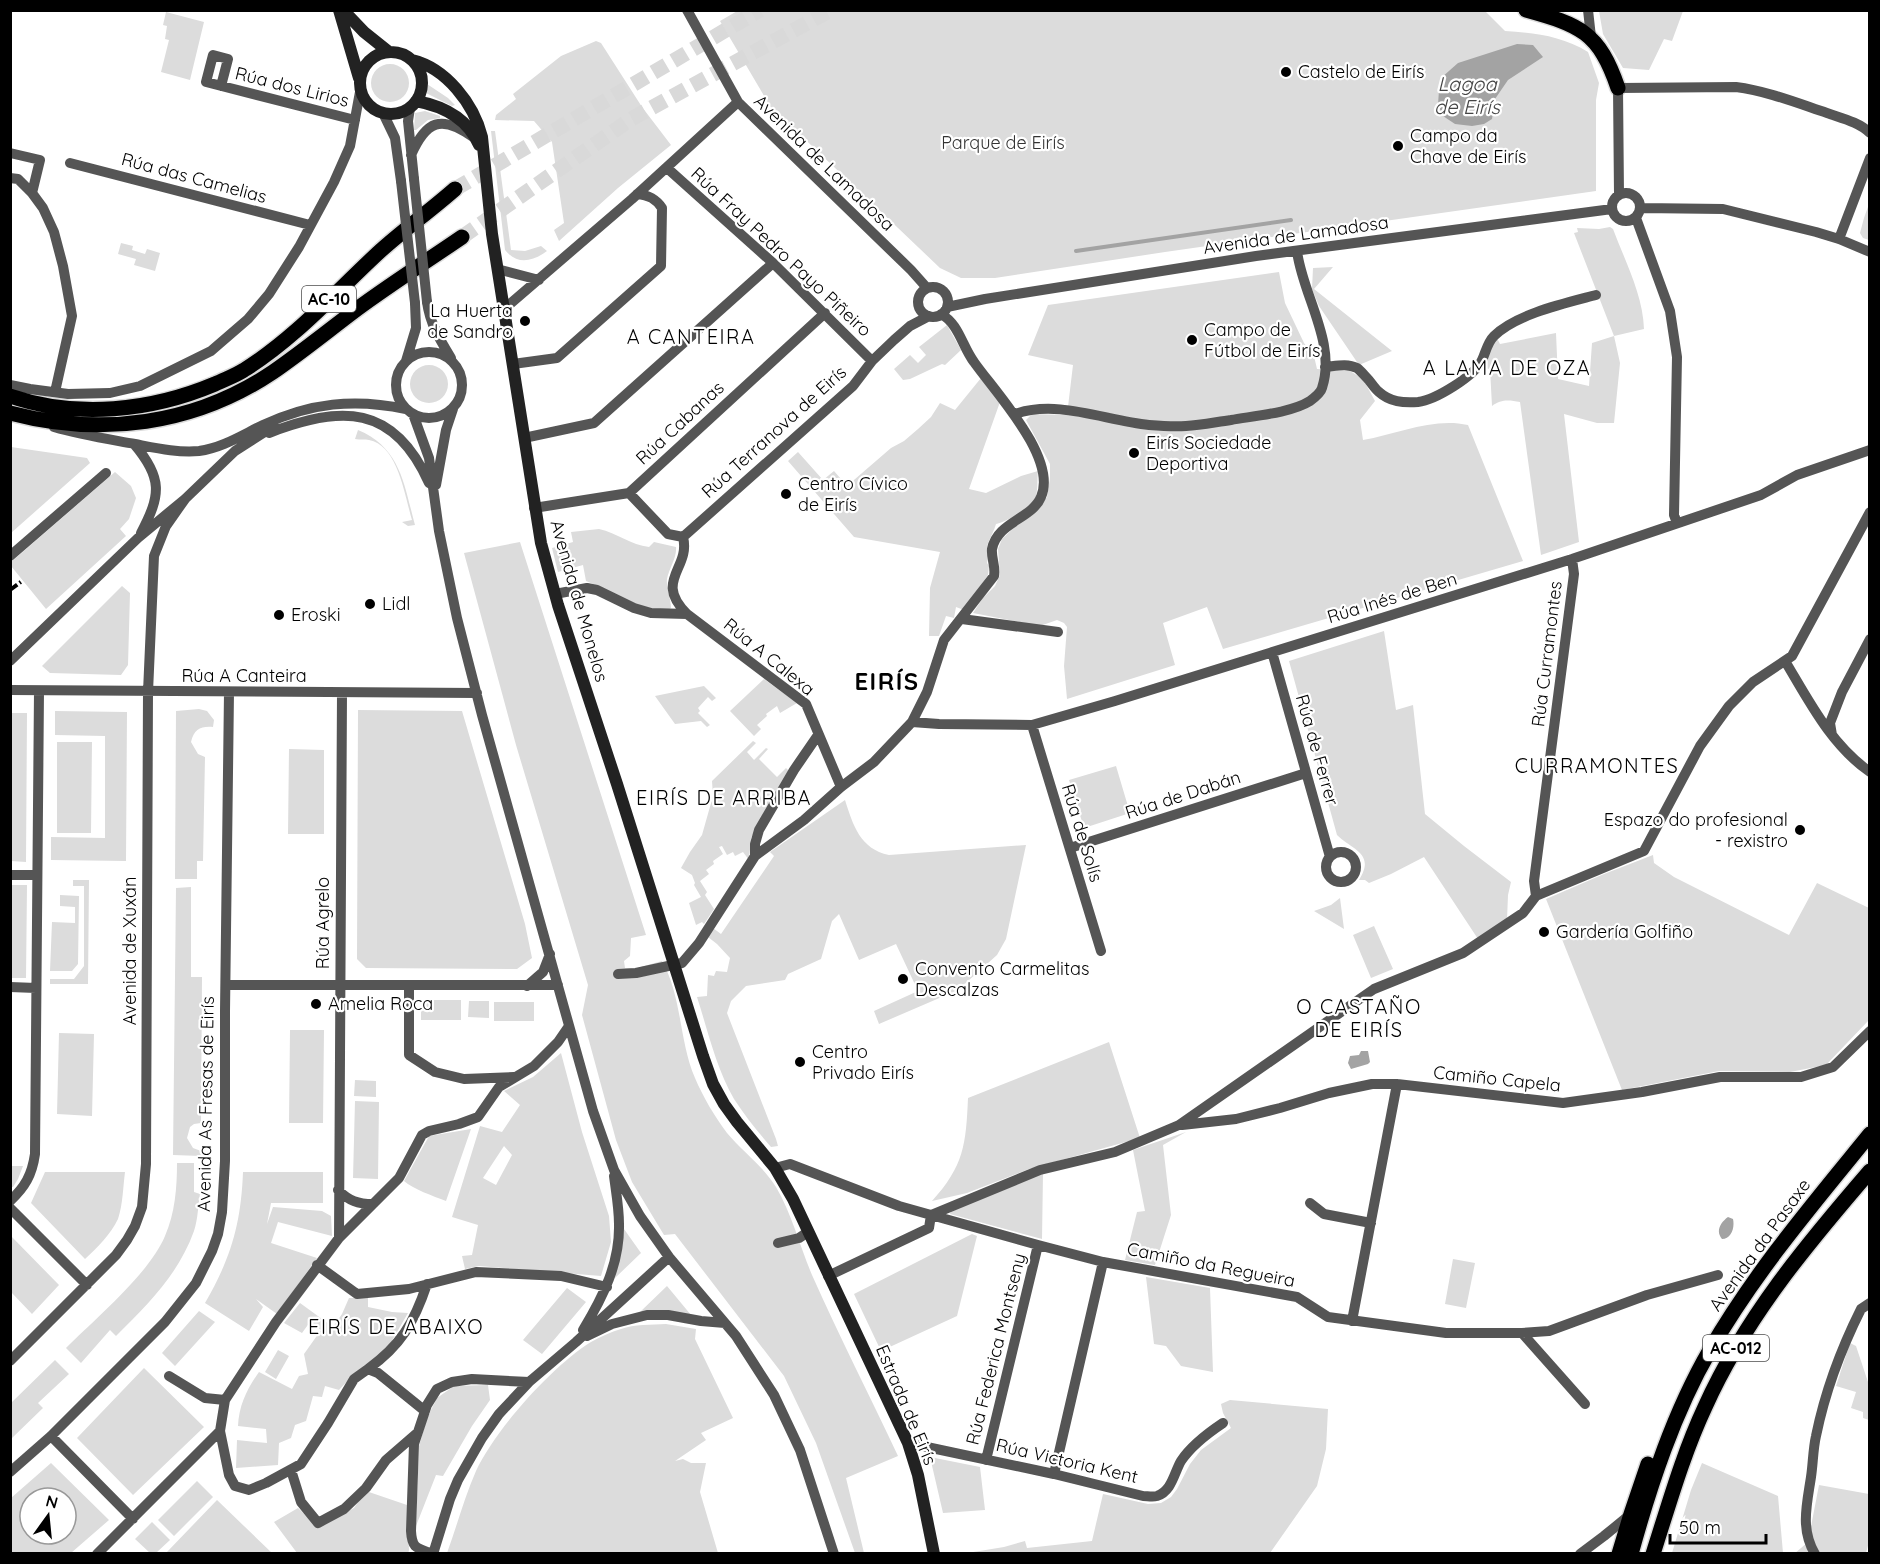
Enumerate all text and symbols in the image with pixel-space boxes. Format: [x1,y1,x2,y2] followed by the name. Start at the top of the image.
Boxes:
[1298,60,1424,83] place label: Castelo de Eirís
[233,61,351,112] street label: Rúa dos Lirios
[1279,65,1293,79] marker: Castelo de Eirís
[1434,71,1502,119] water label: Lagoa de Eirís
[749,89,900,236] street label: Avenida de Lamadosa
[1410,124,1526,168] place label: Campo da Chave de Eirís
[941,131,1065,154] park label: Parque de Eirís
[1391,139,1405,153] marker: Campo da Chave de Eirís
[119,147,269,208] street label: Rúa das Camelias
[686,162,876,341] street label: Rúa Fray Pedro Payo Piñeiro
[1202,210,1390,259] street label: Avenida de Lamadosa
[302,286,356,312] road number: AC-10
[427,299,513,343] place label: La Huerta de Sandro
[518,314,532,328] marker: La Huerta de Sandro
[1204,318,1320,362] place label: Campo de Fútbol de Eirís
[627,324,755,349] district label: A CANTEIRA
[1185,333,1199,347] marker: Campo de Fútbol de Eirís
[1423,355,1591,380] district label: A LAMA DE OZA
[696,360,851,503] street label: Rúa Terranova de Eirís
[631,376,729,469] street label: Rúa Cabanas
[1146,431,1271,475] place label: Eirís Sociedade Deportiva
[1127,446,1141,460] marker: Eirís Sociedade Deportiva
[798,472,908,516] place label: Centro Cívico de Eirís
[779,487,793,501] marker: Centro Cívico de Eirís
[545,517,614,684] street label: Avenida de Monelos
[1324,567,1460,628] street label: Rúa Inés de Ben
[1526,580,1567,728] street label: Rúa Curramontes
[382,592,410,615] place label: Lidl
[363,597,377,611] marker: Lidl
[291,603,341,626] place label: Eroski
[272,608,286,622] marker: Eroski
[719,613,820,700] street label: Rúa A Calexa
[181,664,307,687] street label: Rúa A Canteira
[854,666,920,696] district label: EIRÍS
[1291,692,1344,808] street label: Rúa de Ferrer
[1515,753,1679,778] district label: CURRAMONTES
[1122,765,1243,824] street label: Rúa de Dabán
[1057,781,1108,885] street label: Rúa de Solís
[636,785,812,810] district label: EIRÍS DE ARRIBA
[1604,808,1788,852] place label: Espazo do profesional - rexistro
[1793,823,1807,837] marker: Espazo do profesional - rexistro
[118,877,141,1025] street label: Avenida de Xuxán
[311,877,334,969] street label: Rúa Agrelo
[1556,920,1693,943] place label: Gardería Golfiño
[1537,925,1551,939] marker: Gardería Golfiño
[915,957,1089,1001] place label: Convento Carmelitas Descalzas
[896,972,910,986] marker: Convento Carmelitas Descalzas
[328,992,433,1015] place label: Amelia Roca
[1296,994,1422,1042] district label: O CASTAÑO DE EIRÍS
[192,996,219,1212] street label: Avenida As Fresas de Eirís
[309,997,323,1011] marker: Amelia Roca
[812,1040,914,1084] place label: Centro Privado Eirís
[793,1055,807,1069] marker: Centro Privado Eirís
[1432,1060,1562,1097] street label: Camiño Capela
[1704,1174,1815,1315] street label: Avenida da Pasaxe
[1125,1237,1297,1292] street label: Camiño da Regueira
[961,1251,1030,1447] street label: Rúa Federica Montseny
[308,1314,484,1339] district label: EIRÍS DE ABAIXO
[1703,1335,1769,1361] road number: AC-012
[871,1341,942,1468] street label: Estrada de Eirís
[994,1433,1140,1488] street label: Rúa Victoria Kent
[18,1486,78,1546] north arrow
[44,1490,60,1513] text: N
[1670,1507,1766,1545] scale bar
[1679,1516,1721,1539] text: 50 m

